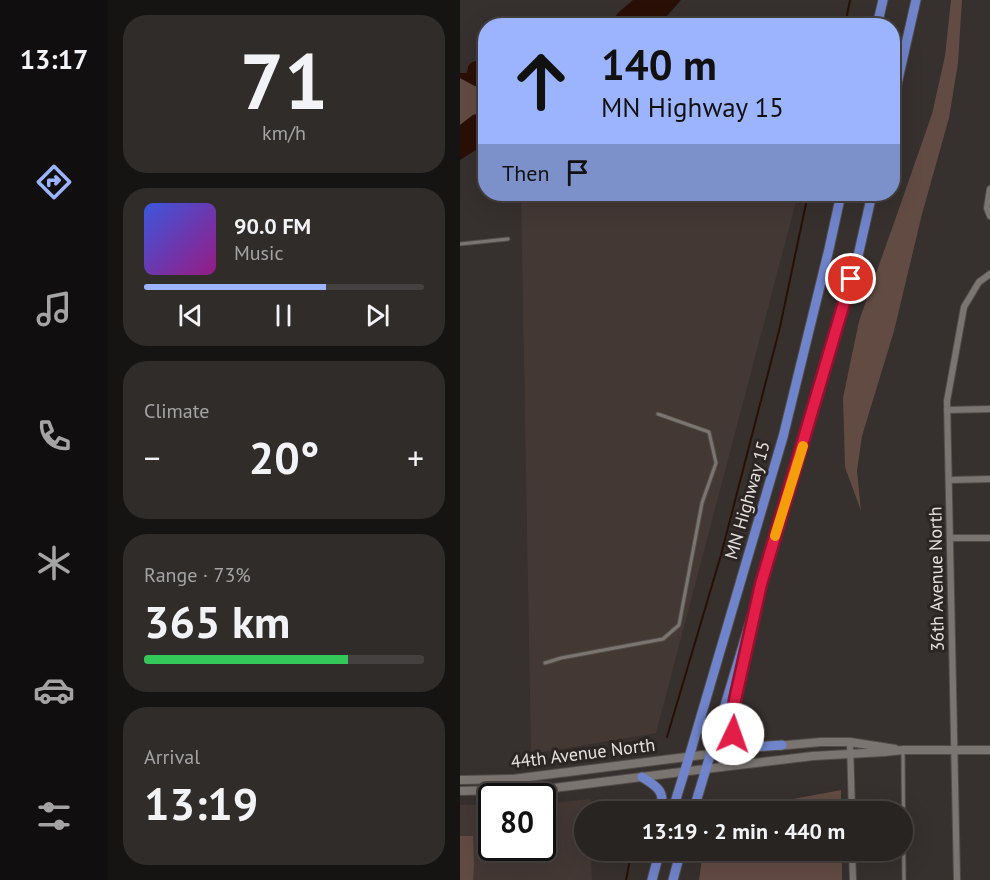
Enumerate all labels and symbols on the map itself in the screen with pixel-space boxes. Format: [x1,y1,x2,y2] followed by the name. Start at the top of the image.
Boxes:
[825,253,876,304] pin
[719,438,775,562] street label: MN Highway 15
[923,506,949,652] street label: 36th Avenue North
[701,702,765,766] position arrow
[510,733,656,773] street label: 44th Avenue North
[478,783,556,861] speed limit sign: 80

